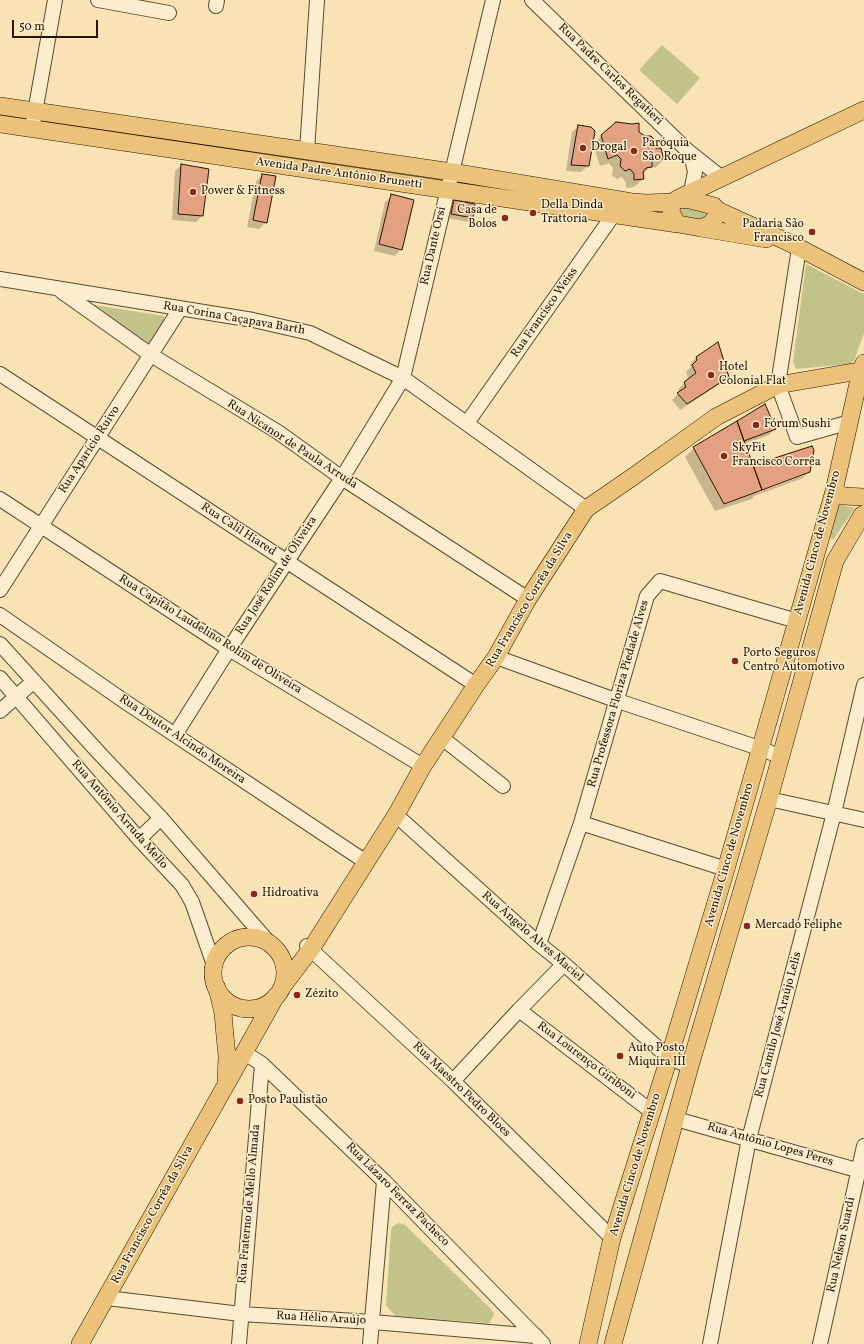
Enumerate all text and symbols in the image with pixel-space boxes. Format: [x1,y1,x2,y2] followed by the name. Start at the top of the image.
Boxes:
[14,12,100,38] scale bar
[19,19,45,35] text: 50 m
[555,21,665,129] street label: Rua Padre Carlos Regatieri
[642,137,697,165] place label: Paróquia São Roque
[591,141,627,155] place label: Drogal
[578,143,588,153] marker: Drogal
[629,146,639,156] marker: Paróquia São Roque
[255,155,423,193] street label: Avenida Padre Antônio Brunetti
[201,185,285,199] place label: Power & Fitness
[188,187,198,197] marker: Power & Fitness
[541,199,603,227] place label: Della Dinda Trattoria
[457,204,497,232] place label: Casa de Bolos
[418,205,450,287] street label: Rua Dante Orsi
[528,208,538,218] marker: Della Dinda Trattoria
[500,213,510,223] marker: Casa de Bolos
[742,218,804,246] place label: Padaria São Francisco
[807,227,817,237] marker: Padaria São Francisco
[508,265,582,361] street label: Rua Francisco Weiss
[162,299,306,339] street label: Rua Corina Caçapava Barth
[719,361,786,389] place label: Hotel Colonial Flat
[706,370,716,380] marker: Hotel Colonial Flat
[224,397,360,493] street label: Rua Nicanor de Paula Arruda
[56,403,124,497] street label: Rua Aparício Ruivo
[764,418,831,432] place label: Fórum Sushi
[751,420,761,430] marker: Fórum Sushi
[732,442,821,470] place label: SkyFit Francisco Corrêa
[719,451,729,461] marker: SkyFit Francisco Corrêa
[792,469,844,617] street label: Avenida Cinco de Novembro
[198,500,278,560] street label: Rua Calil Hiared
[233,514,321,638] street label: Rua José Rolim de Oliveira
[484,530,576,670] street label: Rua Francisco Corrêa da Silva
[116,572,304,698] street label: Rua Capitão Laudelino Rolim de Oliveira
[585,599,653,789] street label: Rua Professora Floriza Piedade Alves
[743,647,845,675] place label: Porto Seguros Centro Automotivo
[730,656,740,666] marker: Porto Seguros Centro Automotivo
[116,692,248,788] street label: Rua Doutor Alcindo Moreira
[68,758,170,872] street label: Rua Antônio Arruda Mello
[703,781,757,929] street label: Avenida Cinco de Novembro
[262,887,319,901] place label: Hidroativa
[249,889,259,899] marker: Hidroativa
[478,889,586,985] street label: Rua Ângelo Alves Maciel
[755,919,842,933] place label: Mercado Feliphe
[742,921,752,931] marker: Mercado Feliphe
[753,950,805,1100] street label: Rua Camilo José Araújo Lelis
[305,988,338,1002] place label: Zézito
[292,990,302,1000] marker: Zézito
[534,1019,638,1103] street label: Rua Lourenço Giriboni
[409,1039,513,1141] street label: Rua Maestro Pedro Bloes
[628,1042,686,1070] place label: Auto Posto Miquira III
[615,1051,625,1061] marker: Auto Posto Miquira III
[607,1092,665,1238] street label: Avenida Cinco de Novembro
[248,1094,328,1108] place label: Posto Paulistão
[235,1096,245,1106] marker: Posto Paulistão
[705,1120,835,1170] street label: Rua Antônio Lopes Peres
[236,1124,264,1284] street label: Rua Fraterno de Mello Almada
[342,1140,452,1250] street label: Rua Lázaro Ferraz Pacheco
[109,1143,197,1287] street label: Rua Francisco Corrêa da Silva
[825,1196,859,1294] street label: Rua Nelson Suardi
[276,1309,366,1329] street label: Rua Hélio Araújo

